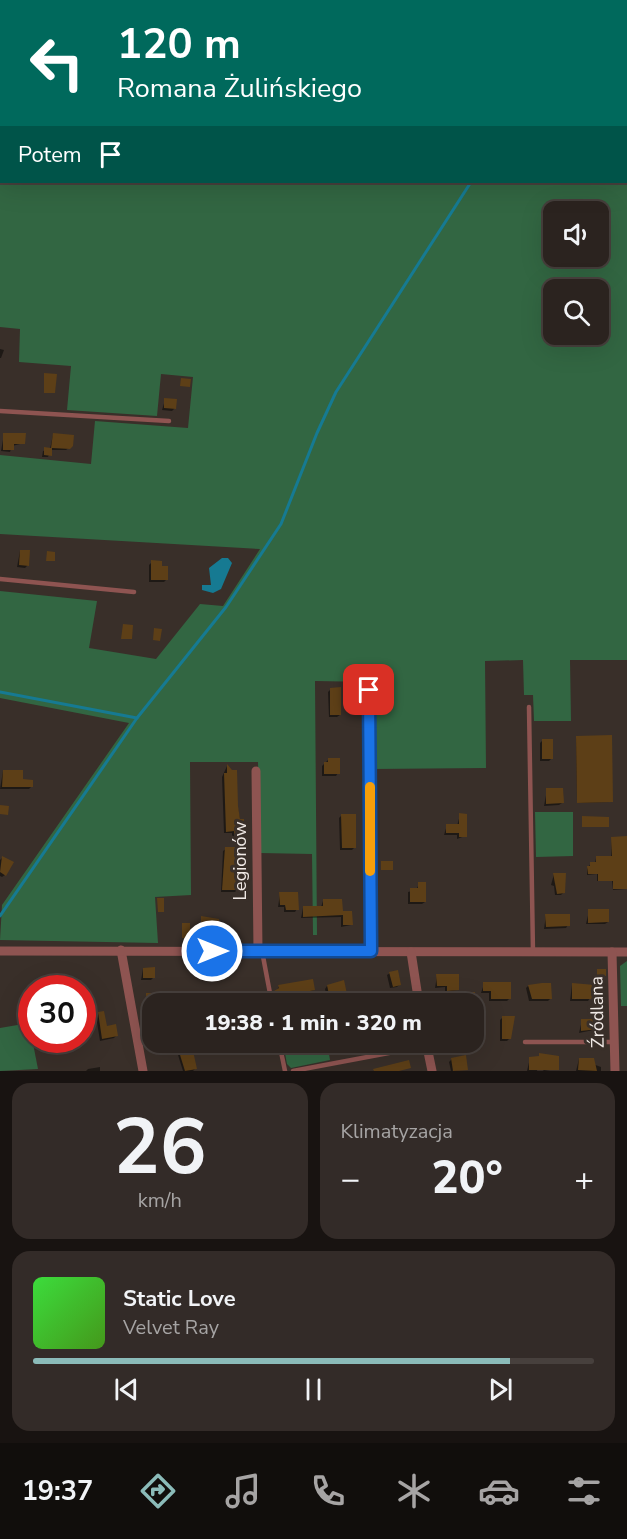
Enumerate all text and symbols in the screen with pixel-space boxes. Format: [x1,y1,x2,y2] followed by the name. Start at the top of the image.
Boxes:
[117,16,241,73] text: 120 m
[18,24,96,102] icon: left
[117,70,362,107] text: Romana Żulińskiego
[94,138,127,171] icon: arrive
[18,140,82,170] text: Potem
[543,201,609,345] map controls
[543,201,609,267] button: sound
[543,279,609,345] button: search
[343,664,394,715] pin
[352,673,385,706] icon: arrive
[228,821,252,901] street label: Legionów
[180,919,244,983] position arrow
[18,975,96,1053] speed limit sign: 30
[584,976,610,1048] street label: Źródlana
[204,1008,422,1038] text: 19:38 · 1 min · 320 m
[113,1094,207,1201] text: 26
[341,1118,453,1145] text: Klimatyzacja
[432,1148,503,1209] text: 20°
[341,1157,360,1202] text: −
[574,1157,594,1202] text: +
[138,1187,182,1214] text: km/h
[123,1284,236,1314] text: Static Love
[123,1314,219,1341] text: Velvet Ray
[110,1373,143,1406] icon: previous
[297,1373,330,1406] icon: pause
[484,1373,517,1406] icon: next
[137,1470,179,1512] icon: directions
[222,1470,264,1512] icon: music
[307,1470,349,1512] icon: phone
[393,1470,435,1512] icon: climate
[478,1470,520,1512] icon: car
[563,1470,605,1512] icon: filters
[22,1473,93,1510] text: 19:37

